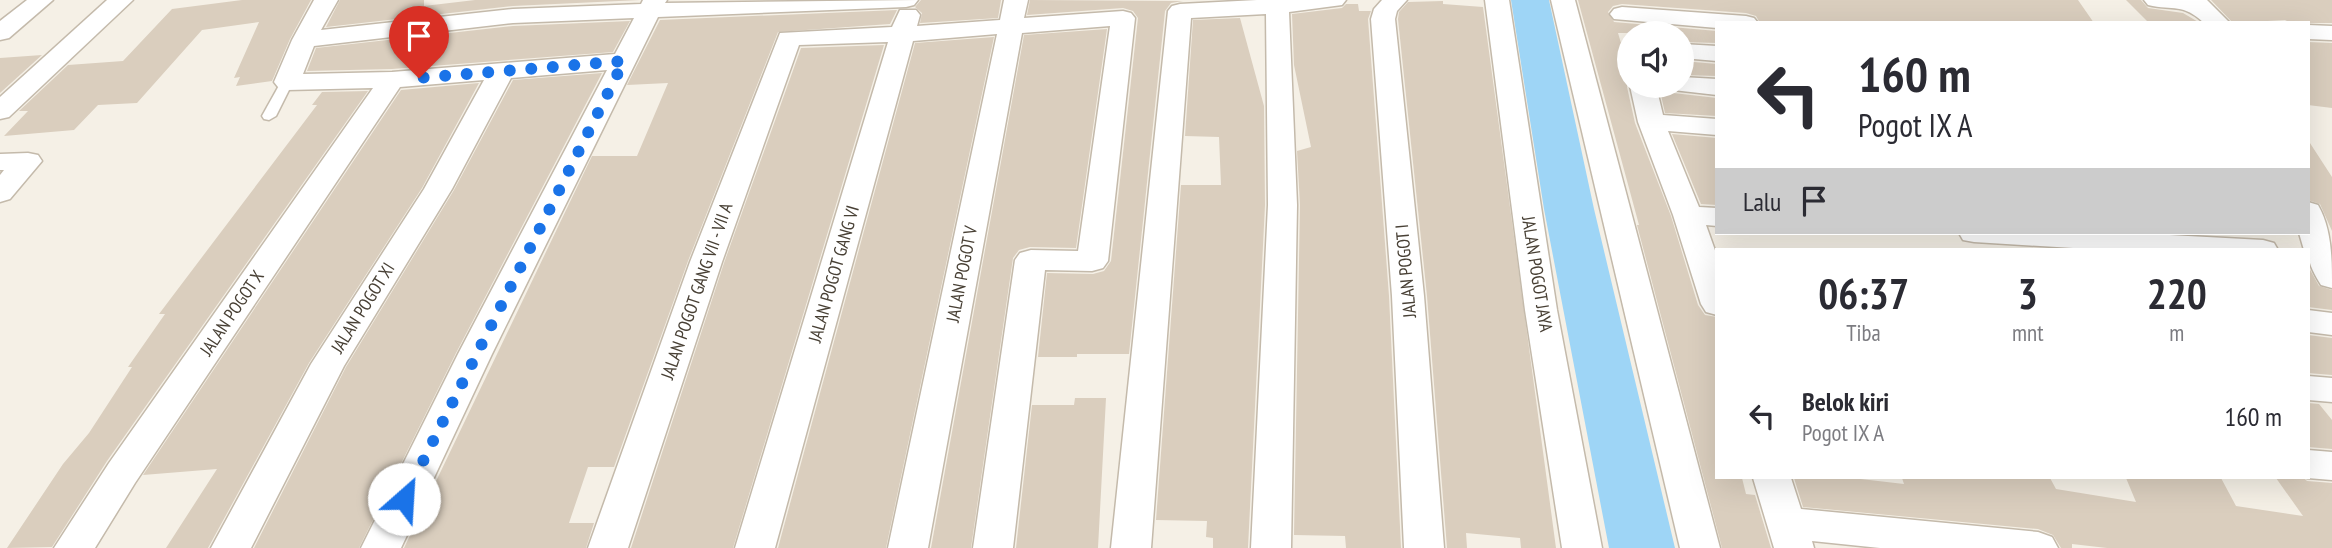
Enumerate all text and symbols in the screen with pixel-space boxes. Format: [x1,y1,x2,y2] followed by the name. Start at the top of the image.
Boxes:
[389,6,449,78] pin
[400,17,438,55] icon: arrive
[1617,21,1694,98] map controls
[1617,21,1694,98] button: sound
[1858,42,1971,106] text: 160 m
[1743,49,1834,140] icon: left
[1858,104,1972,146] text: Pogot IX A
[1795,182,1833,220] icon: arrive
[1743,185,1781,218] text: Lalu
[655,199,738,383] street label: JALAN POGOT GANG VII - VII A
[803,203,864,346] street label: JALAN POGOT GANG VI
[1517,213,1558,334] street label: JALAN POGOT JAYA
[941,223,982,325] street label: JALAN POGOT V
[1390,223,1421,320] street label: JALAN POGOT I
[325,258,399,358] street label: JALAN POGOT XI
[194,266,269,361] street label: JALAN POGOT X
[1818,266,1909,321] text: 06:37
[2018,266,2038,321] text: 3
[2147,266,2207,321] text: 220
[1846,318,1881,347] text: Tiba
[2012,318,2044,347] text: mnt
[2169,318,2184,347] text: m
[1802,385,1889,418] text: Belok kiri
[1743,397,1781,435] icon: left
[2224,400,2282,433] text: 160 m
[1802,418,1884,447] text: Pogot IX A
[367,462,441,536] position arrow

